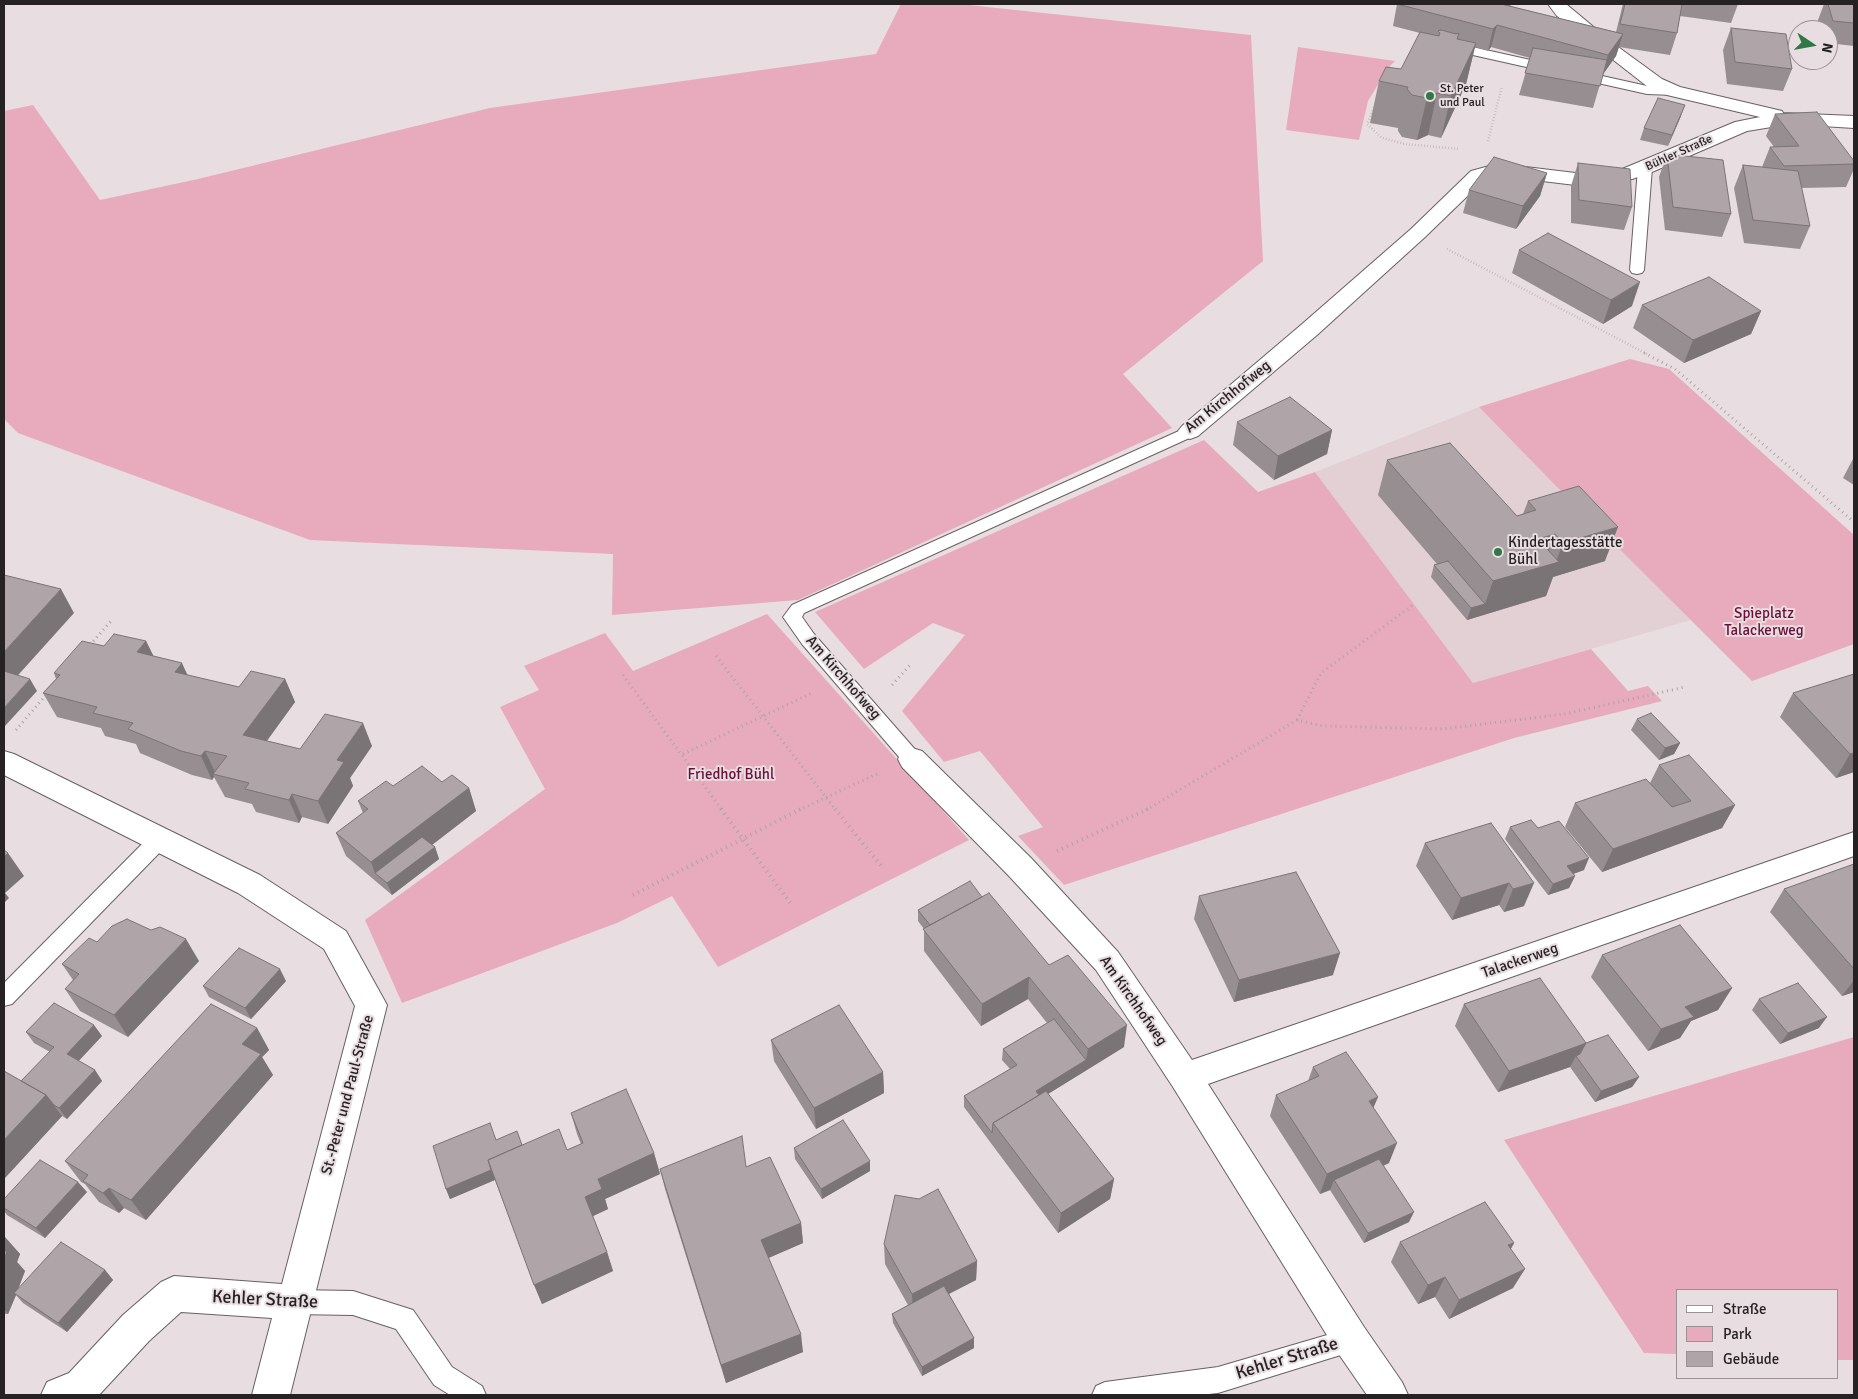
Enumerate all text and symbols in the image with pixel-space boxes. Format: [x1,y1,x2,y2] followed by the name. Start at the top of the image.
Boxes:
[1788,20,1838,70] north arrow
[1818,41,1837,55] text: N
[1440,82,1485,110] place label: St. Peter und Paul
[1424,90,1436,102] marker: St. Peter und Paul
[1643,132,1715,174] street label: Bühler Straße
[1181,357,1275,437] street label: Am Kirchhofweg
[1508,534,1622,569] place label: Kindertagesstätte Bühl
[1492,546,1504,558] marker: Kindertagesstätte Bühl
[1724,605,1804,640] park label: Spieplatz Talackerweg
[802,632,884,724] street label: Am Kirchhofweg
[688,766,774,784] park label: Friedhof Bühl
[1479,940,1561,982] street label: Talackerweg
[1095,953,1171,1049] street label: Am Kirchhofweg
[318,1013,378,1177] street label: St.-Peter und Paul-Straße
[211,1286,319,1314] street label: Kehler Straße
[1676,1289,1838,1379] legend
[1723,1300,1767,1318] text: Straße
[1723,1325,1752,1343] text: Park
[1233,1333,1341,1385] street label: Kehler Straße
[1723,1350,1779,1368] text: Gebäude

